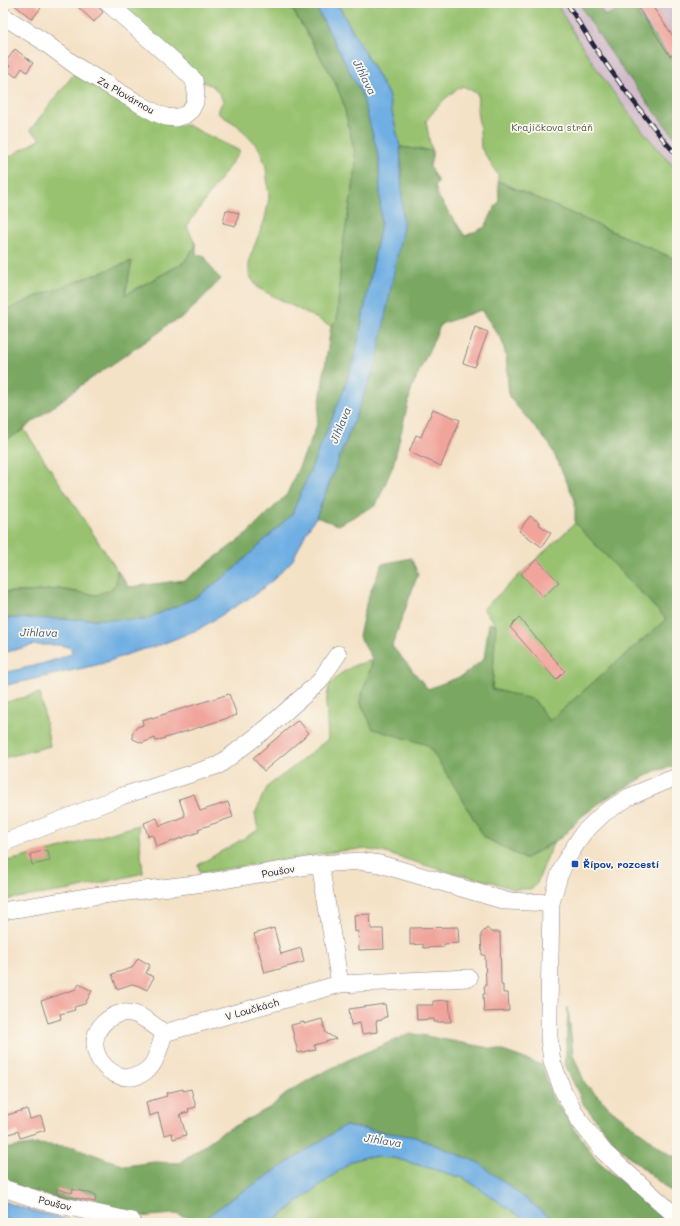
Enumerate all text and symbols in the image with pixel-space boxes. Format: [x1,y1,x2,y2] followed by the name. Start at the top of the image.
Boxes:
[350,57,380,97] water label: Jihlava
[95,73,157,117] street label: Za Plovárnou
[511,120,593,134] park label: Krajíčkova stráň
[326,404,354,445] water label: Jihlava
[20,624,58,640] water label: Jihlava
[583,857,660,871] place label: Řípov, rozcestí
[570,859,580,869] marker: Řípov, rozcestí
[260,861,296,881] street label: Poušov
[224,995,281,1023] street label: V Loučkách
[363,1130,403,1150] water label: Jihlava
[37,1192,73,1214] street label: Poušov

